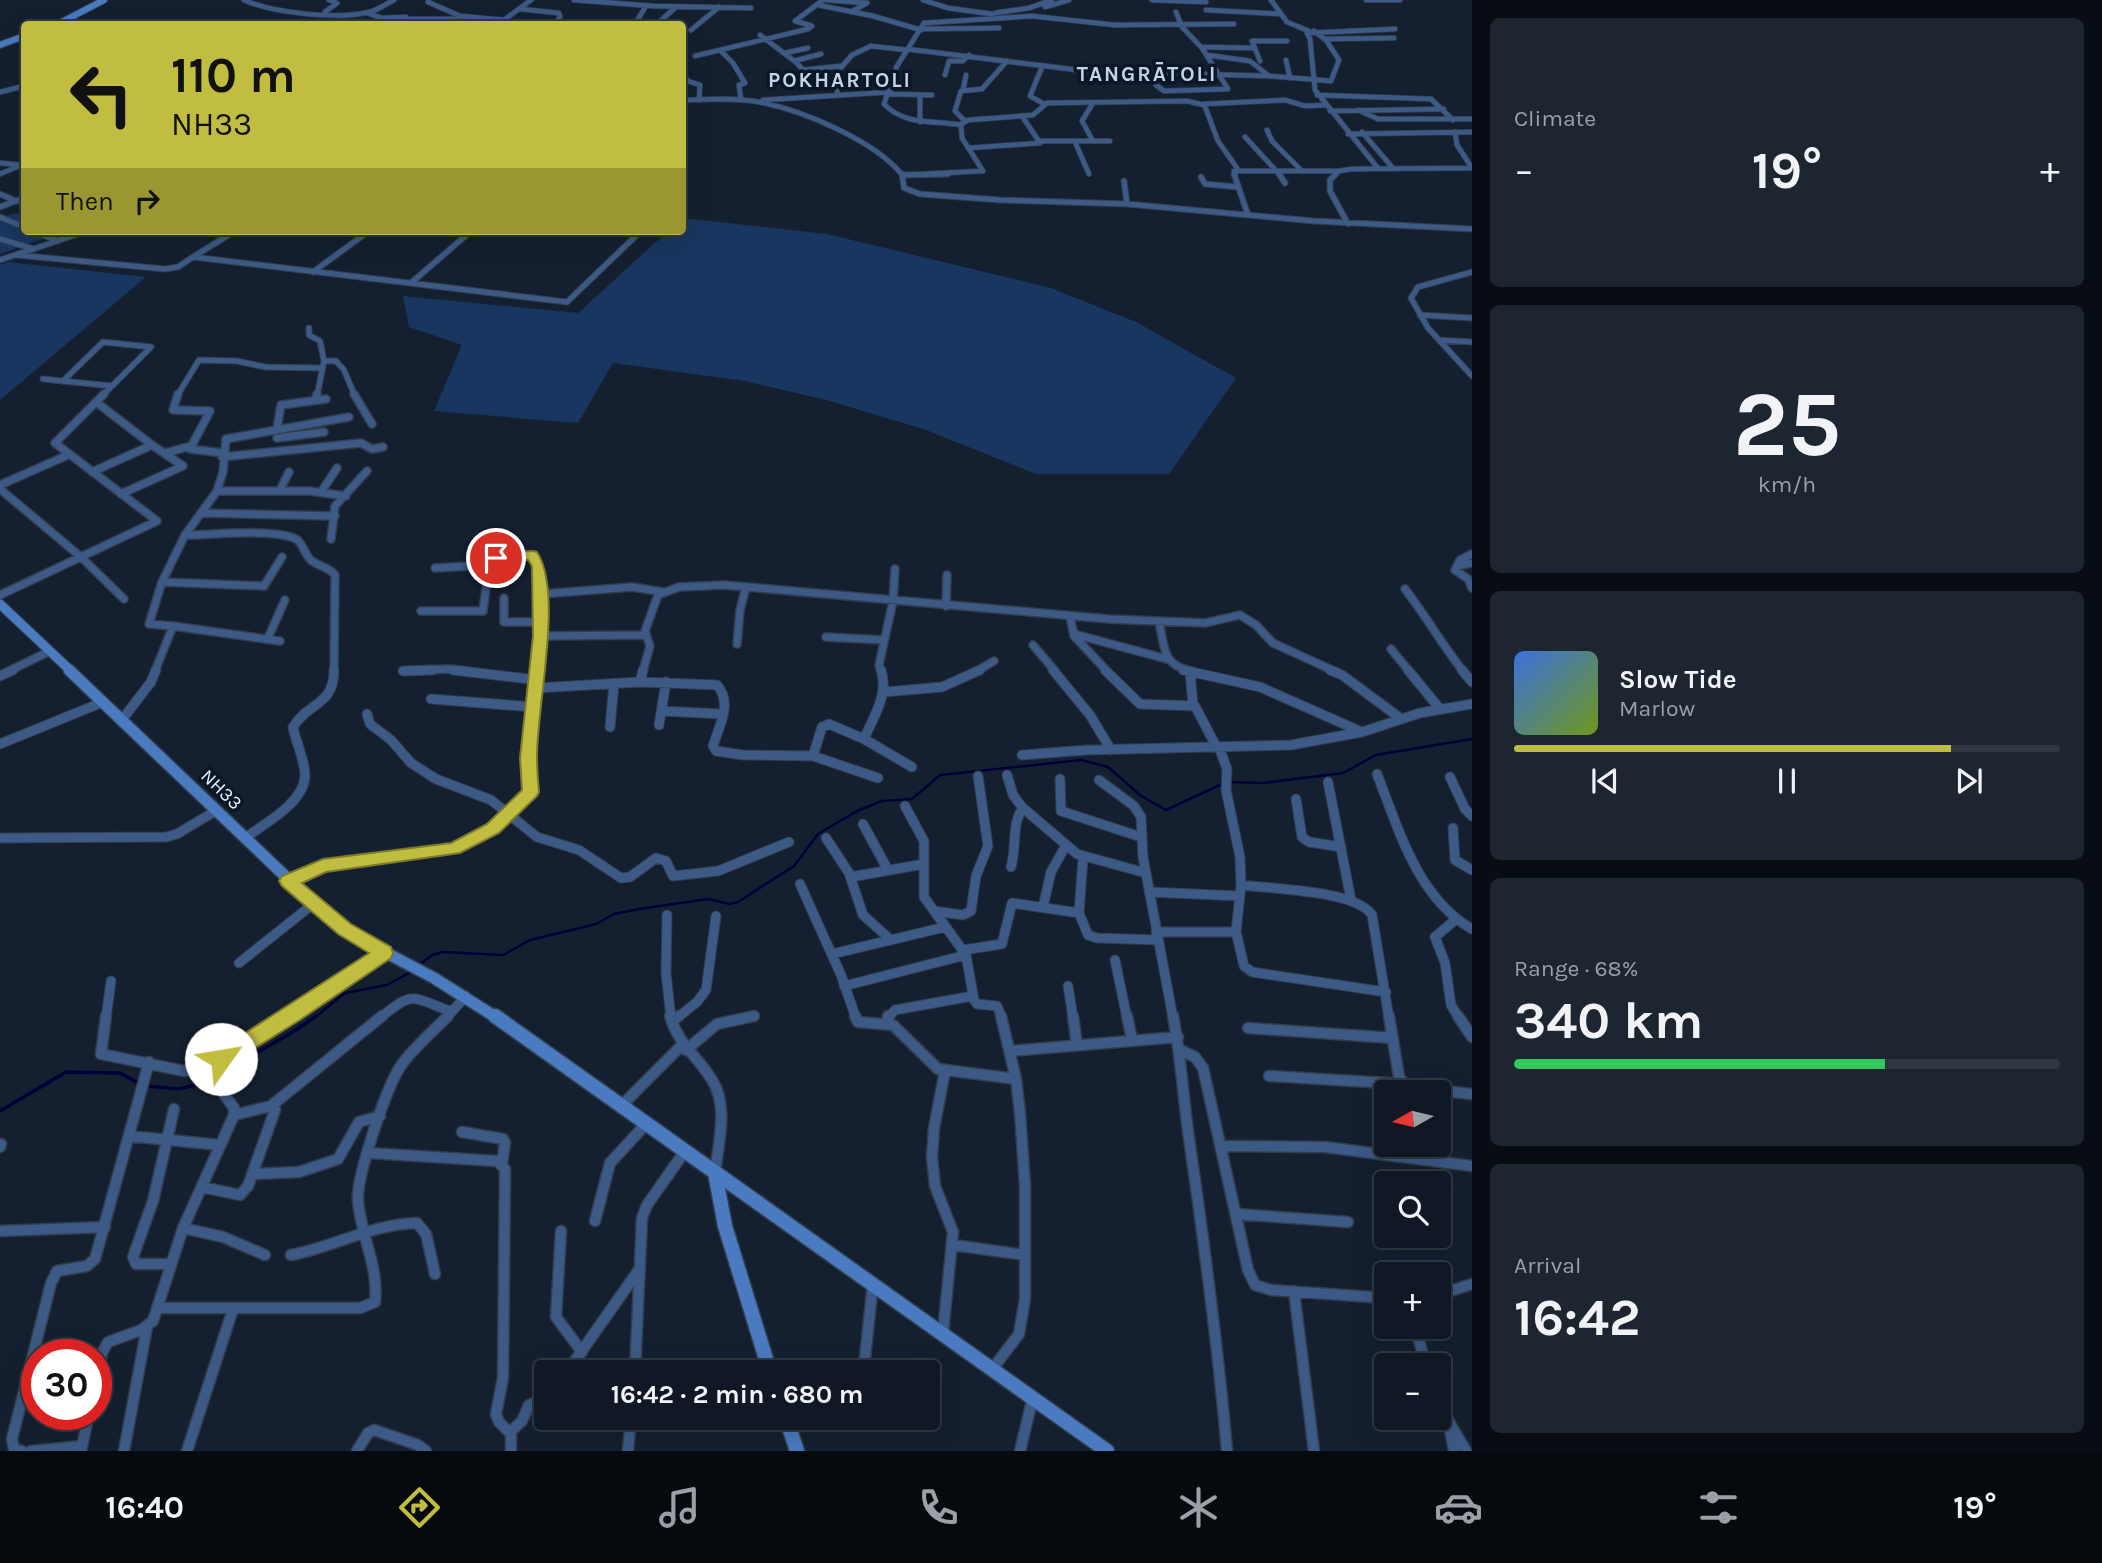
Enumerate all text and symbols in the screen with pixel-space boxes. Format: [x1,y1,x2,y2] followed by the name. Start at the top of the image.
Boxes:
[171,47,296,104] text: 110 m
[56,49,147,140] icon: left
[1077,62,1217,86] district label: TANGRĀTOLI
[768,68,912,92] district label: POKHARTOLI
[1514,105,1596,132] text: Climate
[171,106,252,143] text: NH33
[1752,140,1822,201] text: 19°
[1514,148,1534,193] text: −
[2040,148,2060,193] text: +
[128,182,166,220] icon: right
[56,186,114,217] text: Then
[1733,372,1841,478] text: 25
[1758,471,1816,498] text: km/h
[466,528,526,588] pin
[477,539,515,577] icon: arrive
[1619,664,1737,695] text: Slow Tide
[1619,695,1695,722] text: Marlow
[1586,762,1624,800] icon: previous
[1768,762,1806,800] icon: pause
[1950,762,1988,800] icon: next
[196,765,246,814] street label: NH33
[1514,955,1638,982] text: Range · 68%
[1514,990,1703,1051] text: 340 km
[184,1022,258,1096] position arrow
[1374,1080,1451,1157] north arrow
[1374,1080,1451,1430] map controls
[1374,1171,1451,1248] button: search
[1514,1252,1581,1279] text: Arrival
[1374,1262,1451,1339] button: +
[1514,1287,1641,1348] text: 16:42
[21,1339,112,1430] speed limit sign: 30
[1374,1353,1451,1430] button: −
[611,1379,863,1410] text: 16:42 · 2 min · 680 m
[395,1483,444,1532] icon: directions
[655,1483,704,1532] icon: music
[914,1483,963,1532] icon: phone
[1174,1483,1223,1532] icon: climate
[1434,1483,1483,1532] icon: car
[1694,1483,1743,1532] icon: filters
[105,1489,184,1526] text: 16:40
[1953,1489,1997,1526] text: 19°

